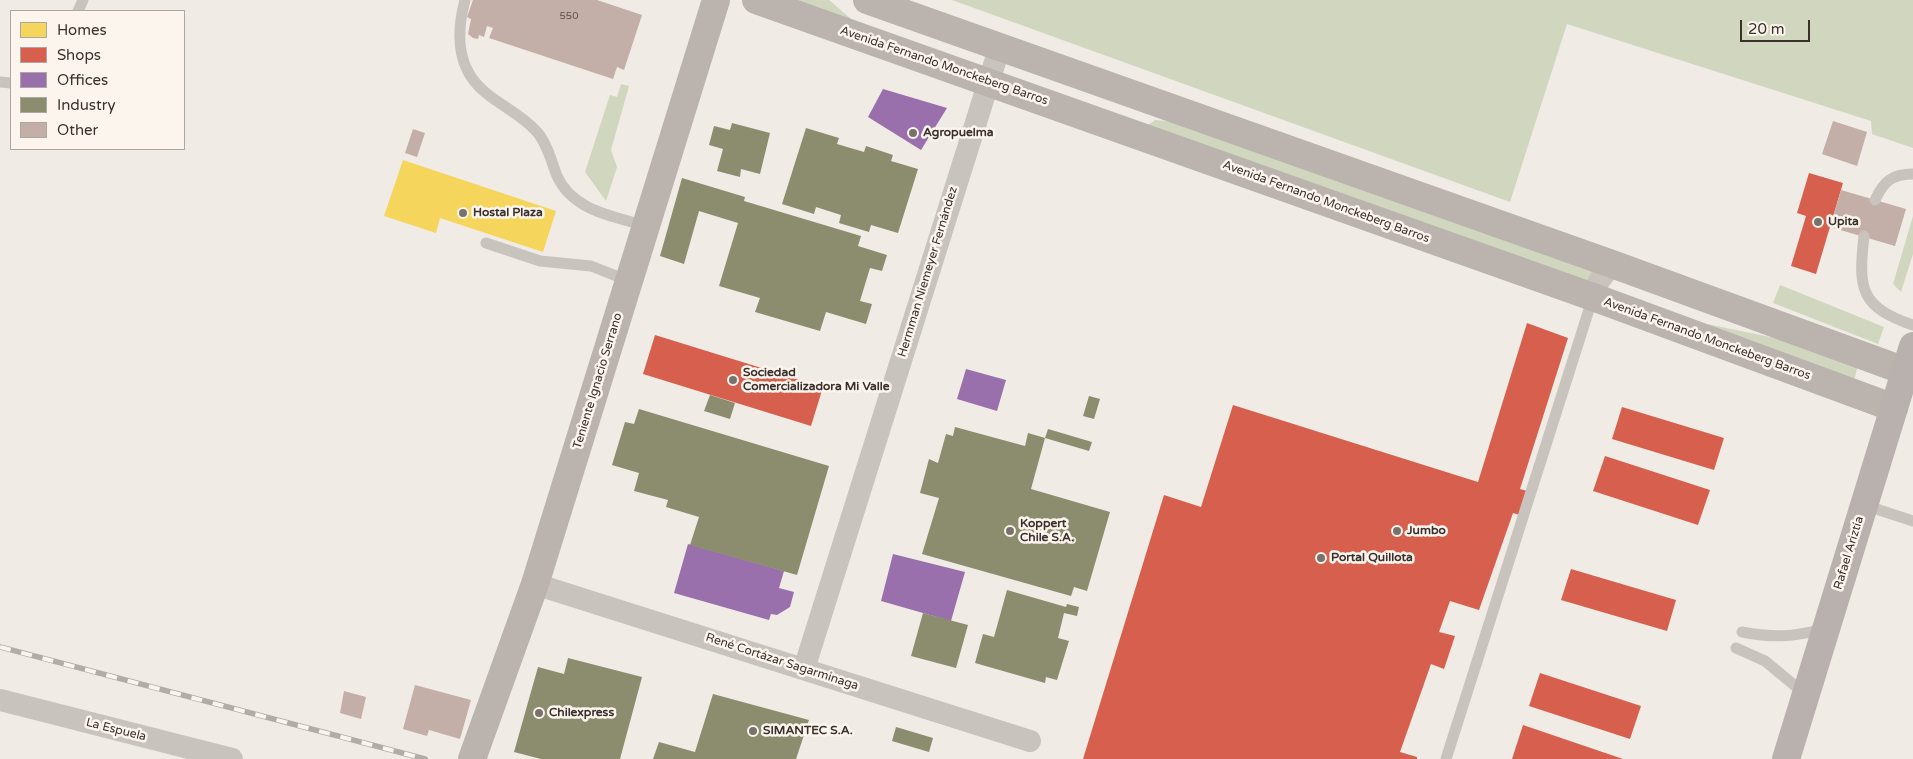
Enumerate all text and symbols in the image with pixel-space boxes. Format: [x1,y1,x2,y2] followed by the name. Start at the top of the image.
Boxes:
[10,10,185,150] legend
[560,10,578,22] house number: 550
[1743,10,1813,42] scale bar
[1748,20,1785,38] text: 20 m
[57,21,107,39] text: Homes
[838,24,1050,108] street label: Avenida Fernando Monckeberg Barros
[57,46,101,64] text: Shops
[57,71,108,89] text: Offices
[57,96,116,114] text: Industry
[57,121,98,139] text: Other
[923,126,994,140] place label: Agropuelma
[907,127,919,139] marker: Agropuelma
[1221,158,1431,246] street label: Avenida Fernando Monckeberg Barros
[895,185,961,359] street label: Hermman Niemeyer Fernández
[473,206,543,220] place label: Hostal Plaza
[457,207,469,219] marker: Hostal Plaza
[1828,215,1859,229] place label: Upita
[1812,216,1824,228] marker: Upita
[1602,295,1812,383] street label: Avenida Fernando Monckeberg Barros
[570,311,626,451] street label: Teniente Ignacio Serrano
[743,366,890,394] place label: Sociedad Comercializadora Mi Valle
[727,374,739,386] marker: Sociedad Comercializadora Mi Valle
[1831,515,1867,591] street label: Rafael Ariztía
[1020,517,1074,545] place label: Koppert Chile S.A.
[1407,524,1446,538] place label: Jumbo
[1004,525,1016,537] marker: Koppert Chile S.A.
[1391,525,1403,537] marker: Jumbo
[1331,551,1413,565] place label: Portal Quillota
[1315,552,1327,564] marker: Portal Quillota
[704,630,860,694] street label: René Cortázar Sagarminaga
[549,706,614,720] place label: Chilexpress
[533,707,545,719] marker: Chilexpress
[84,716,148,744] street label: La Espuela
[763,724,853,738] place label: SIMANTEC S.A.
[747,725,759,737] marker: SIMANTEC S.A.

